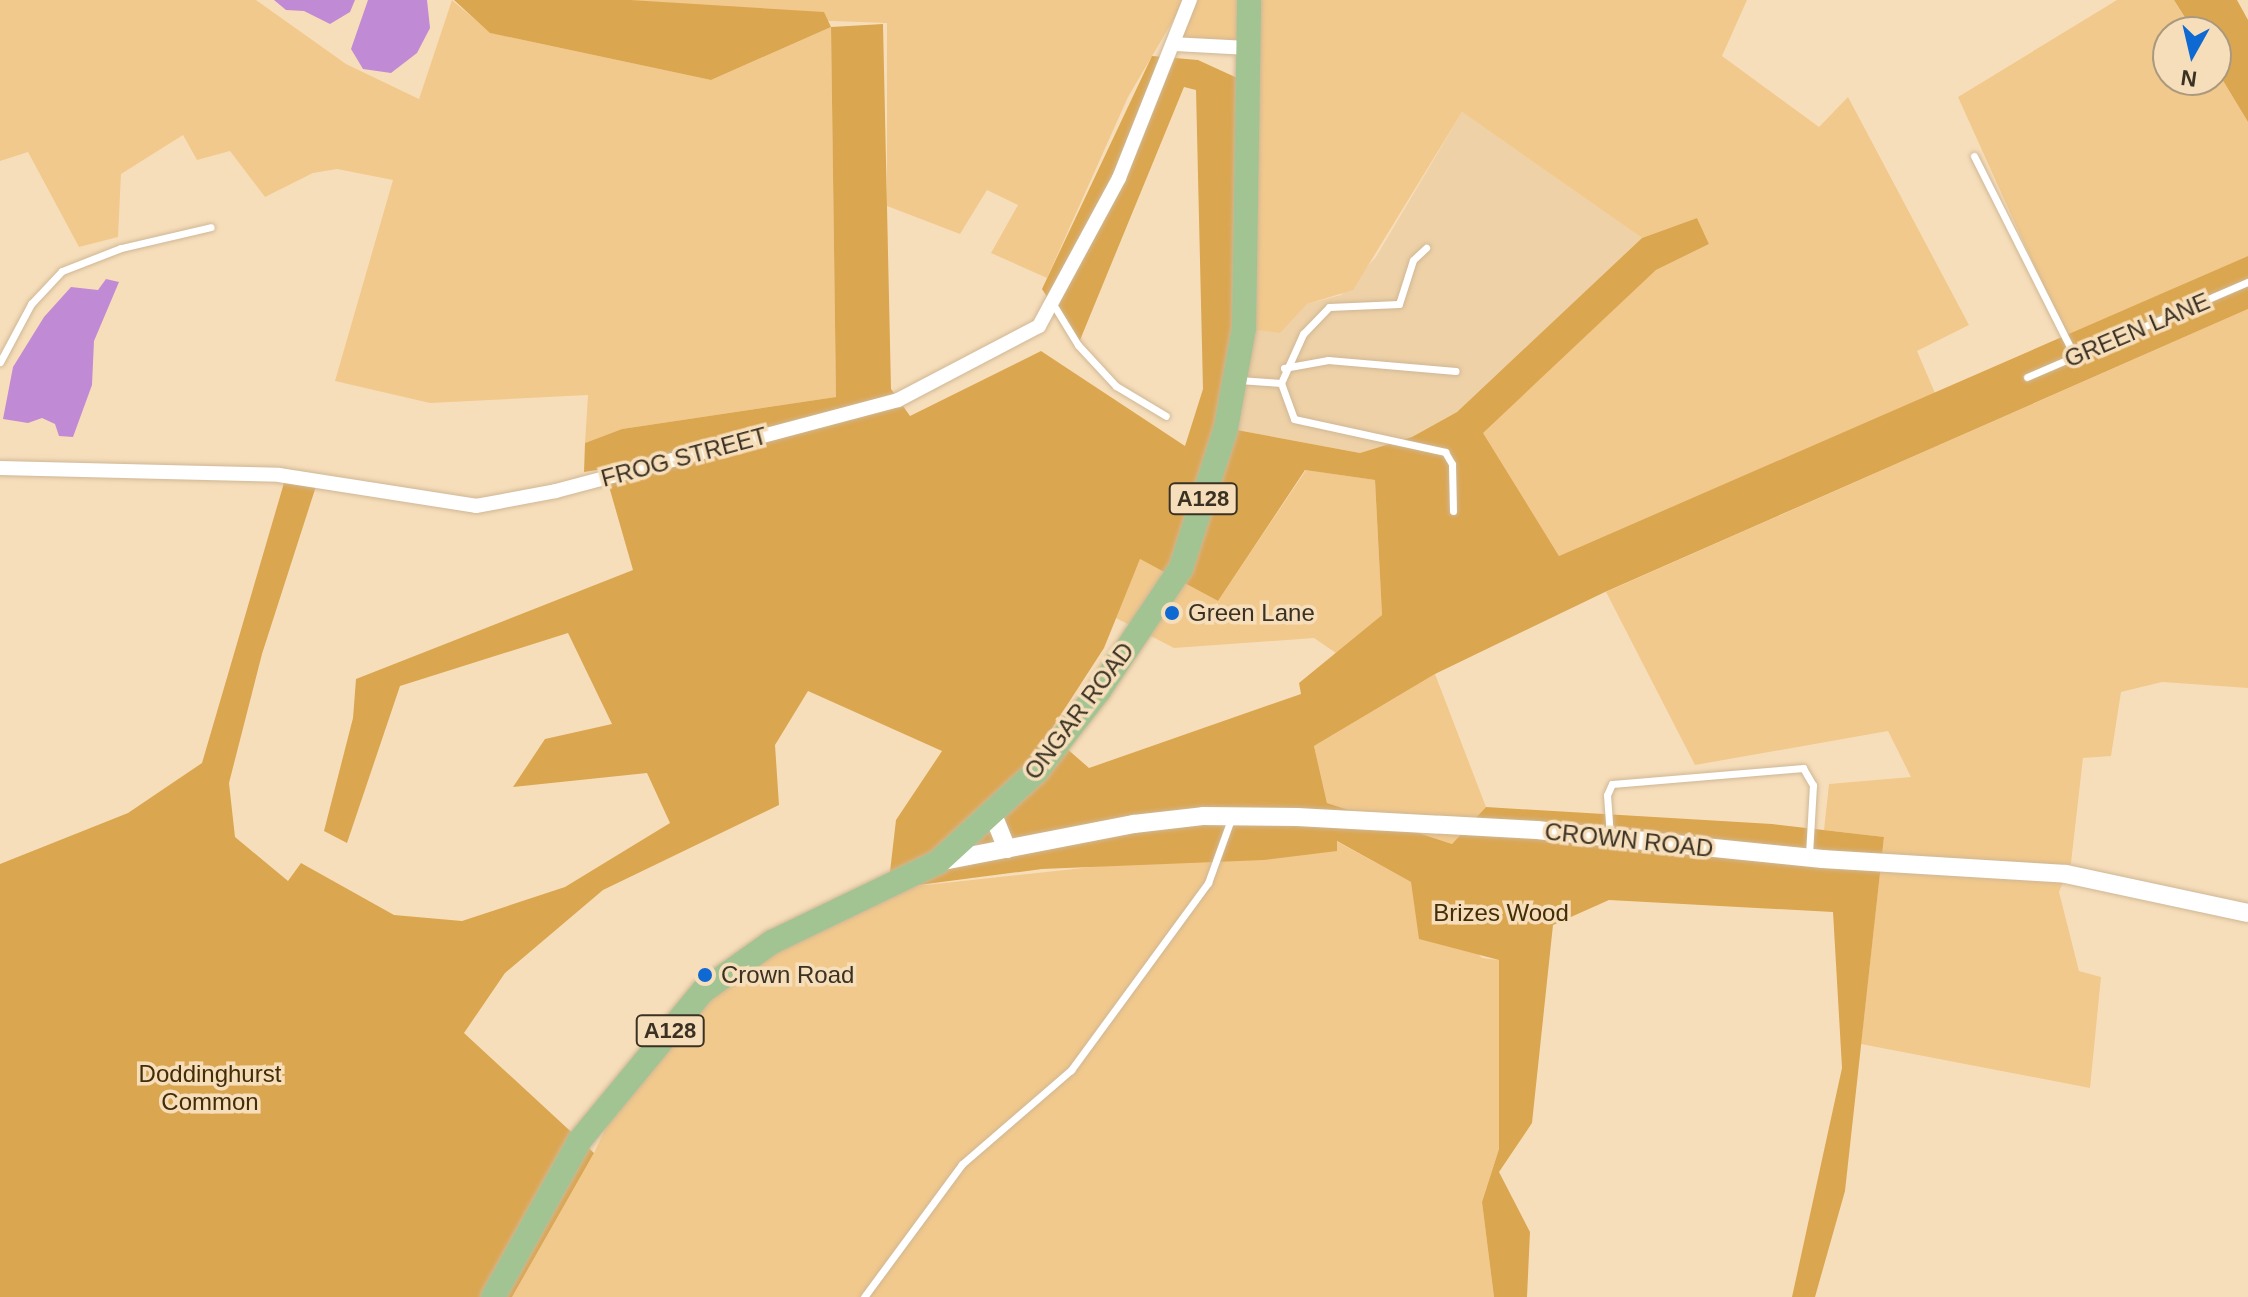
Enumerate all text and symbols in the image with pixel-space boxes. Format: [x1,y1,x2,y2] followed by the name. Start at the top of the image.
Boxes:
[2152,16,2232,96] north arrow
[2179,65,2198,92] text: N
[2060,287,2214,373] street label: GREEN LANE
[598,421,770,493] street label: FROG STREET
[1167,481,1239,517] road number: A128
[1188,599,1315,627] place label: Green Lane
[1163,604,1181,622] marker: Green Lane
[1018,637,1140,785] street label: ONGAR ROAD
[1543,817,1715,863] street label: CROWN ROAD
[1433,899,1569,927] park label: Brizes Wood
[721,961,854,989] place label: Crown Road
[696,966,714,984] marker: Crown Road
[634,1013,706,1049] road number: A128
[139,1060,281,1116] park label: Doddinghurst Common

